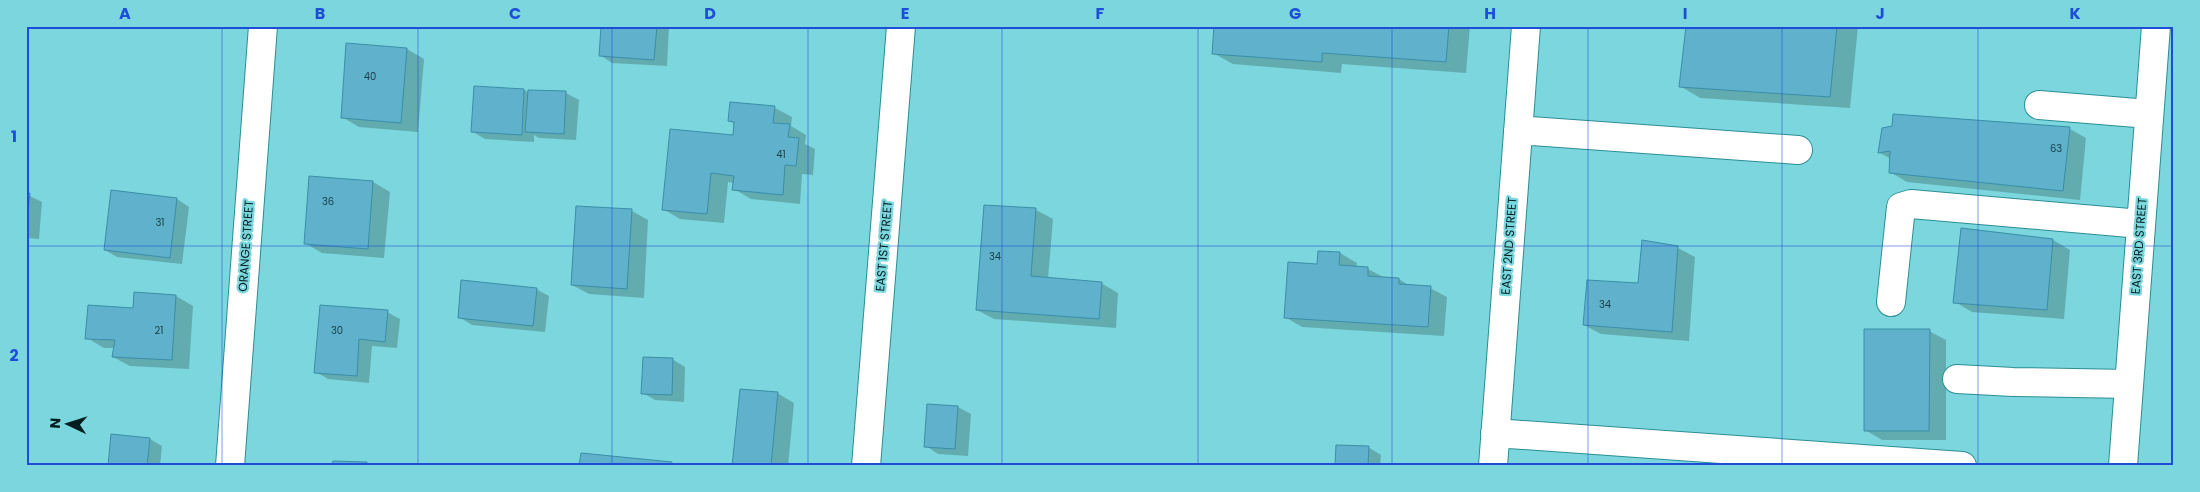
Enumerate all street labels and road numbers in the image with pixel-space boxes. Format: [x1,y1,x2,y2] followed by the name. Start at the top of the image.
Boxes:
[1497,196,1520,295] street label: EAST 2ND STREET
[2127,197,2150,295] street label: EAST 3RD STREET
[234,199,257,292] street label: ORANGE STREET
[871,199,896,292] street label: EAST 1ST STREET

